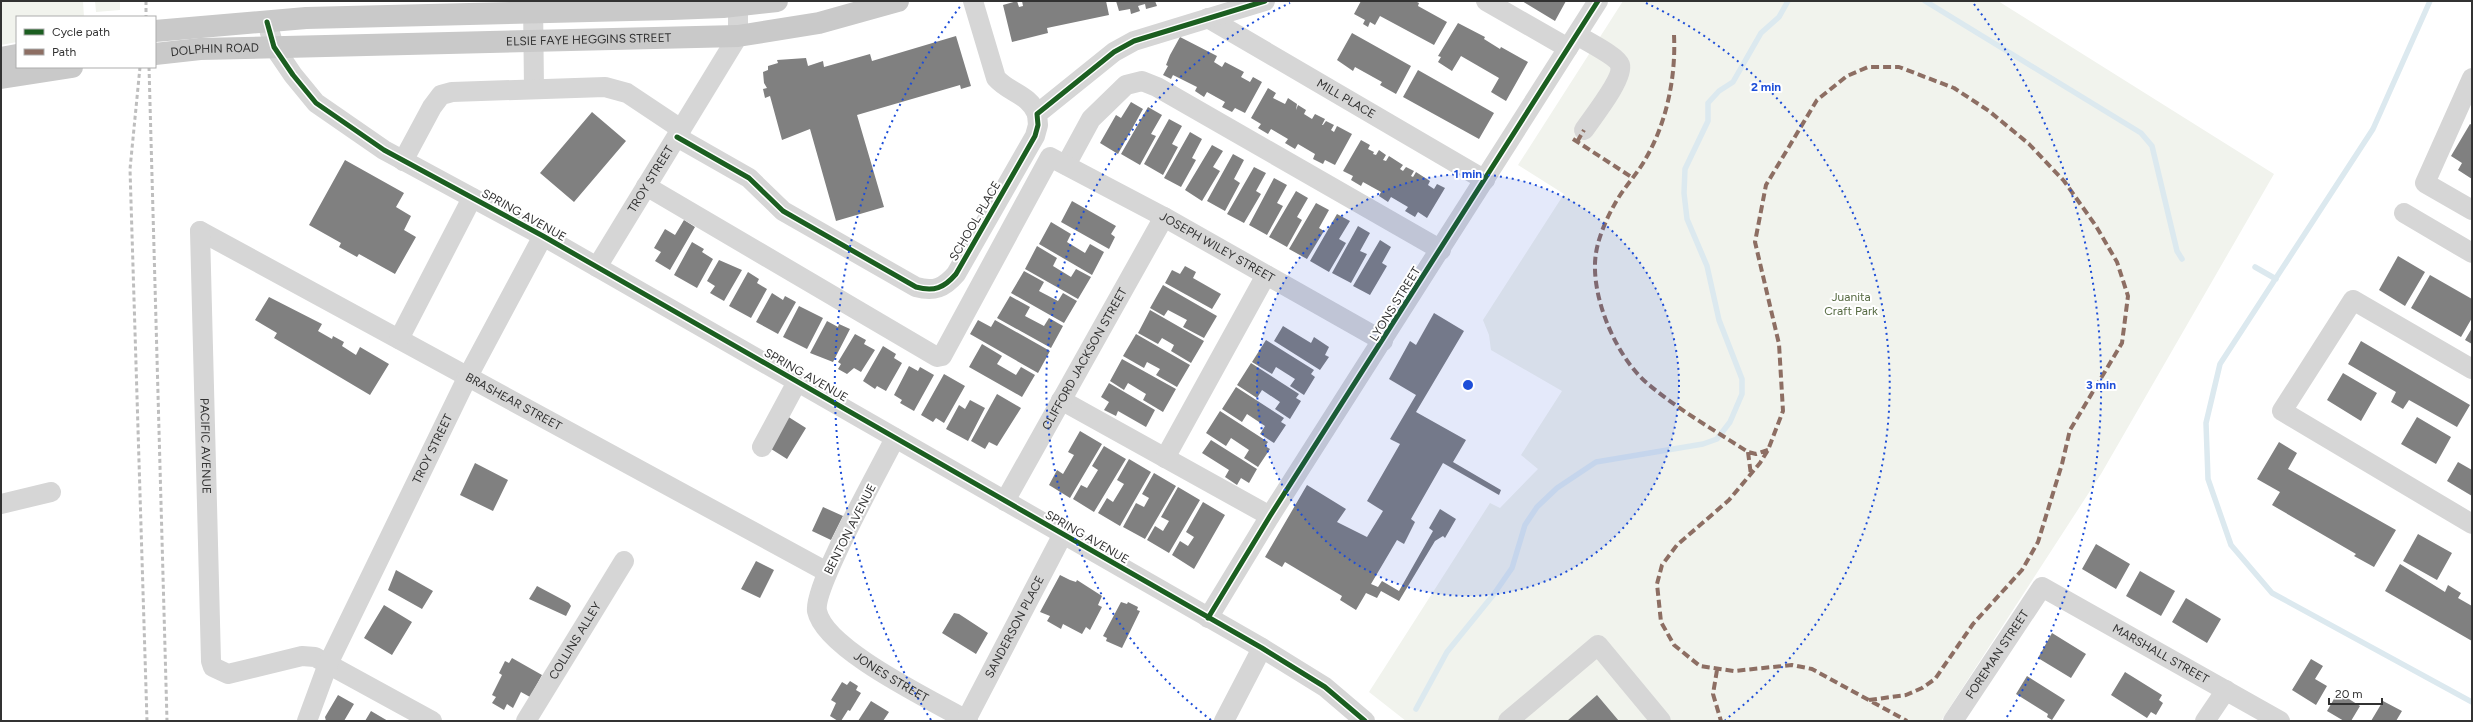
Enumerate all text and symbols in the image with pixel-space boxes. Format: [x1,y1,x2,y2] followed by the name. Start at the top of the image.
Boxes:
[16,16,156,68] legend
[52,25,110,39] text: Cycle path
[506,31,672,49] street label: ELSIE FAYE HEGGINS STREET
[170,41,259,59] street label: DOLPHIN ROAD
[52,45,76,59] text: Path
[1314,76,1378,121] street label: MILL PLACE
[1751,80,1781,94] text: 2 min
[625,143,677,215] street label: TROY STREET
[1454,167,1482,181] text: 1 min
[947,179,1003,263] street label: SCHOOL PLACE
[479,186,569,244] street label: SPRING AVENUE
[1157,209,1277,285] street label: JOSEPH WILEY STREET
[1367,264,1424,344] street label: LYONS STREET
[1039,285,1130,432] street label: CLIFFORD JACKSON STREET
[1824,290,1878,318] park label: Juanita Craft Park
[762,345,850,405] street label: SPRING AVENUE
[463,370,565,434] street label: BRASHEAR STREET
[1461,378,1475,392] centre of rings
[2086,378,2116,392] text: 3 min
[197,398,214,494] street label: PACIFIC AVENUE
[410,411,456,486] street label: TROY STREET
[821,481,879,577] street label: BENTON AVENUE
[1043,507,1131,567] street label: SPRING AVENUE
[982,573,1047,680] street label: SANDERSON PLACE
[546,599,605,682] street label: COLLINS ALLEY
[1963,607,2032,701] street label: FOREMAN STREET
[2110,621,2212,687] street label: MARSHALL STREET
[851,649,931,705] street label: JONES STREET
[2329,680,2382,706] scale bar
[2335,687,2363,701] text: 20 m

